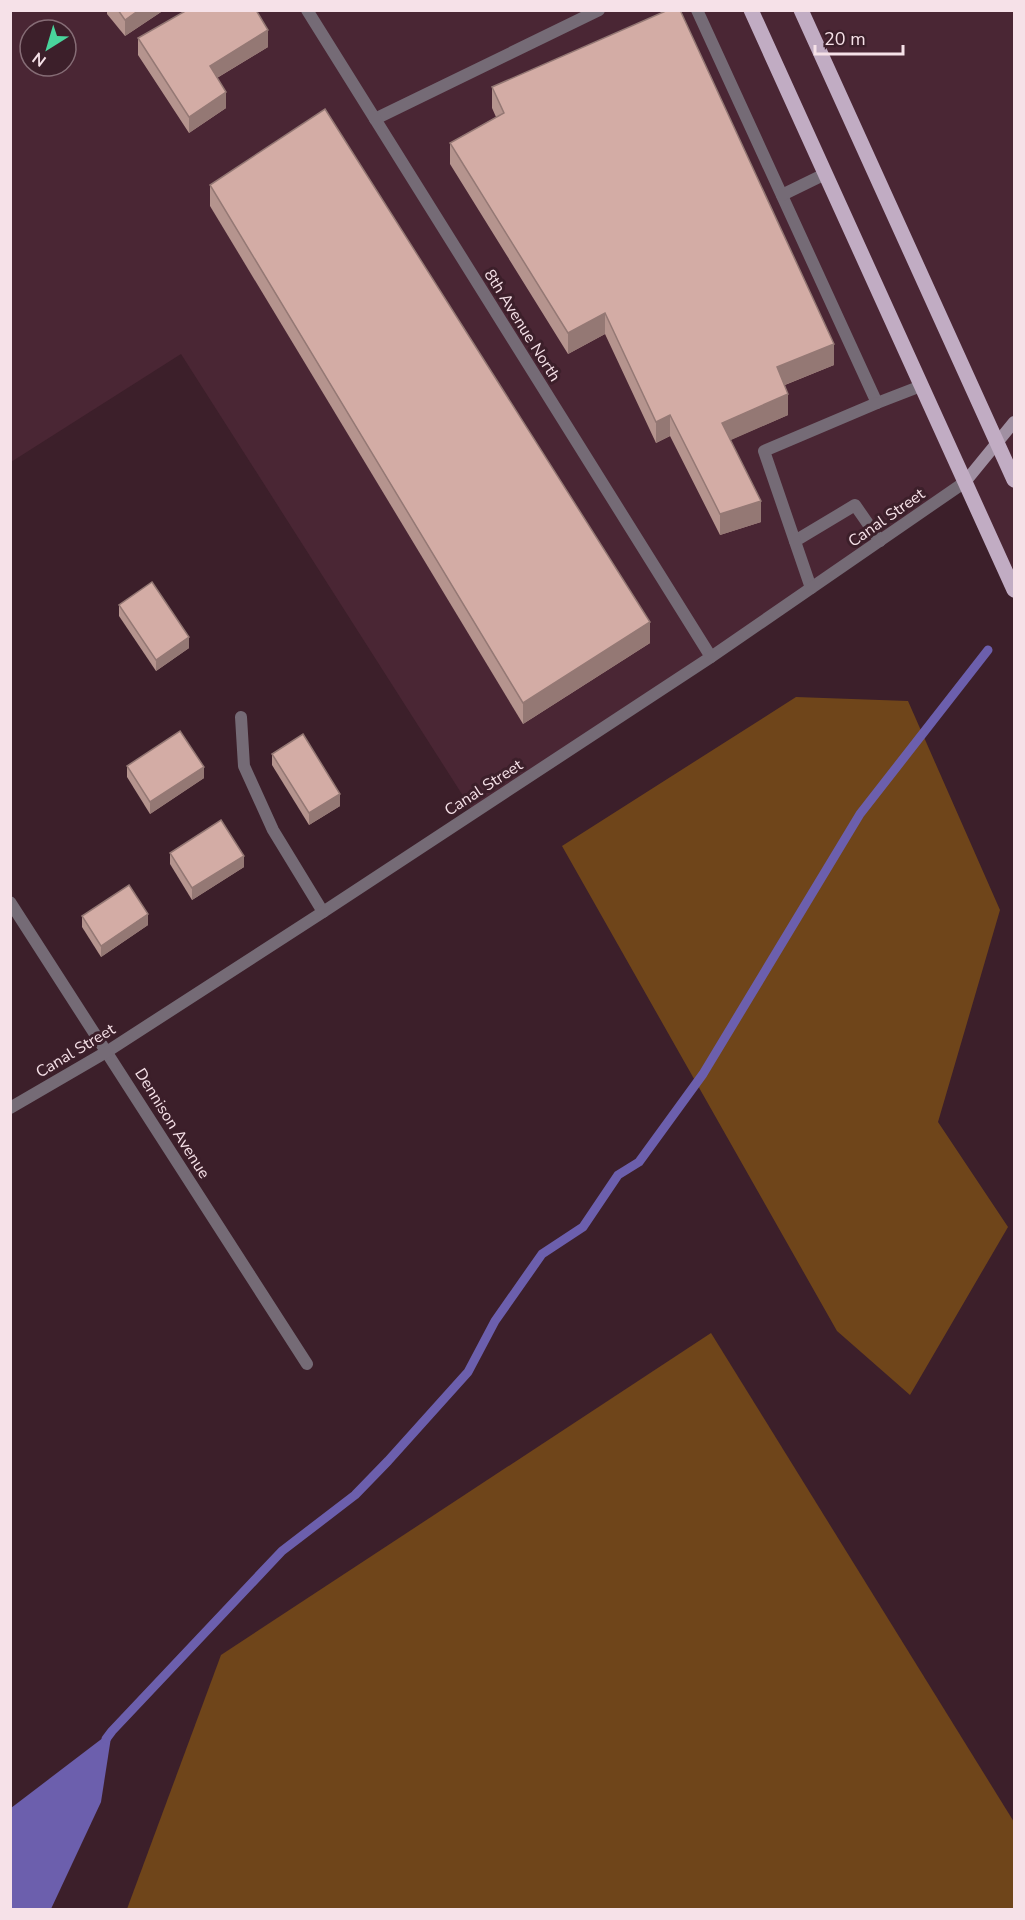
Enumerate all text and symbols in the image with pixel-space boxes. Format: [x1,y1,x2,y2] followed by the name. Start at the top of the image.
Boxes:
[18,18,78,78] north arrow
[815,18,904,56] scale bar
[824,27,866,51] text: 20 m
[28,47,51,72] text: N
[479,265,566,386] street label: 8th Avenue North
[844,483,930,552] street label: Canal Street
[440,754,527,821] street label: Canal Street
[32,1018,120,1083] street label: Canal Street
[129,1064,215,1183] street label: Dennison Avenue

